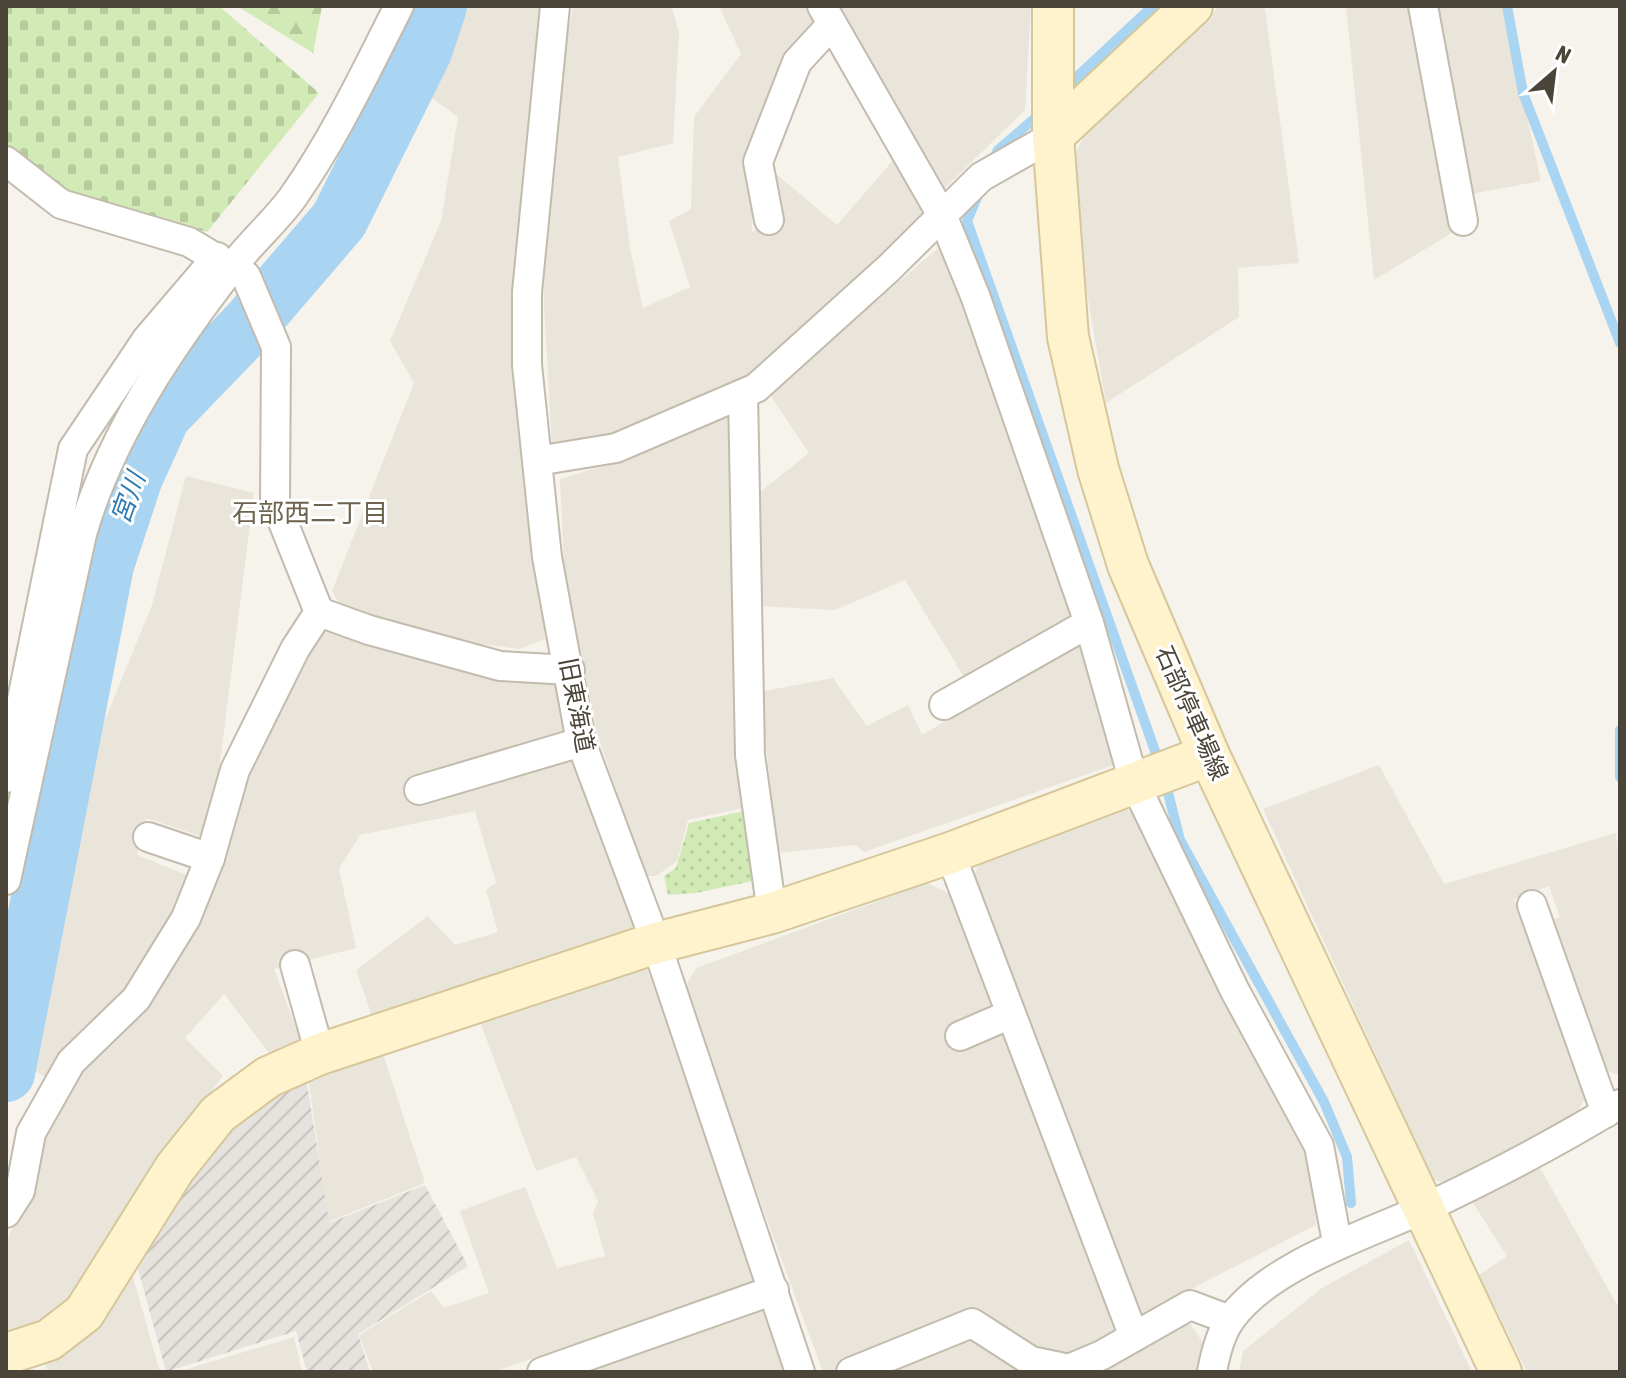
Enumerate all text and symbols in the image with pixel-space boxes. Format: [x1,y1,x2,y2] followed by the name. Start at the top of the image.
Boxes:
[1514,32,1594,112] north arrow
[1552,40,1575,69] text: N
[105,466,152,528] water label: 宮川
[232,498,388,528] district label: 石部西二丁目
[1150,642,1234,784] street label: 石部停車場線
[555,655,599,755] street label: 旧東海道

